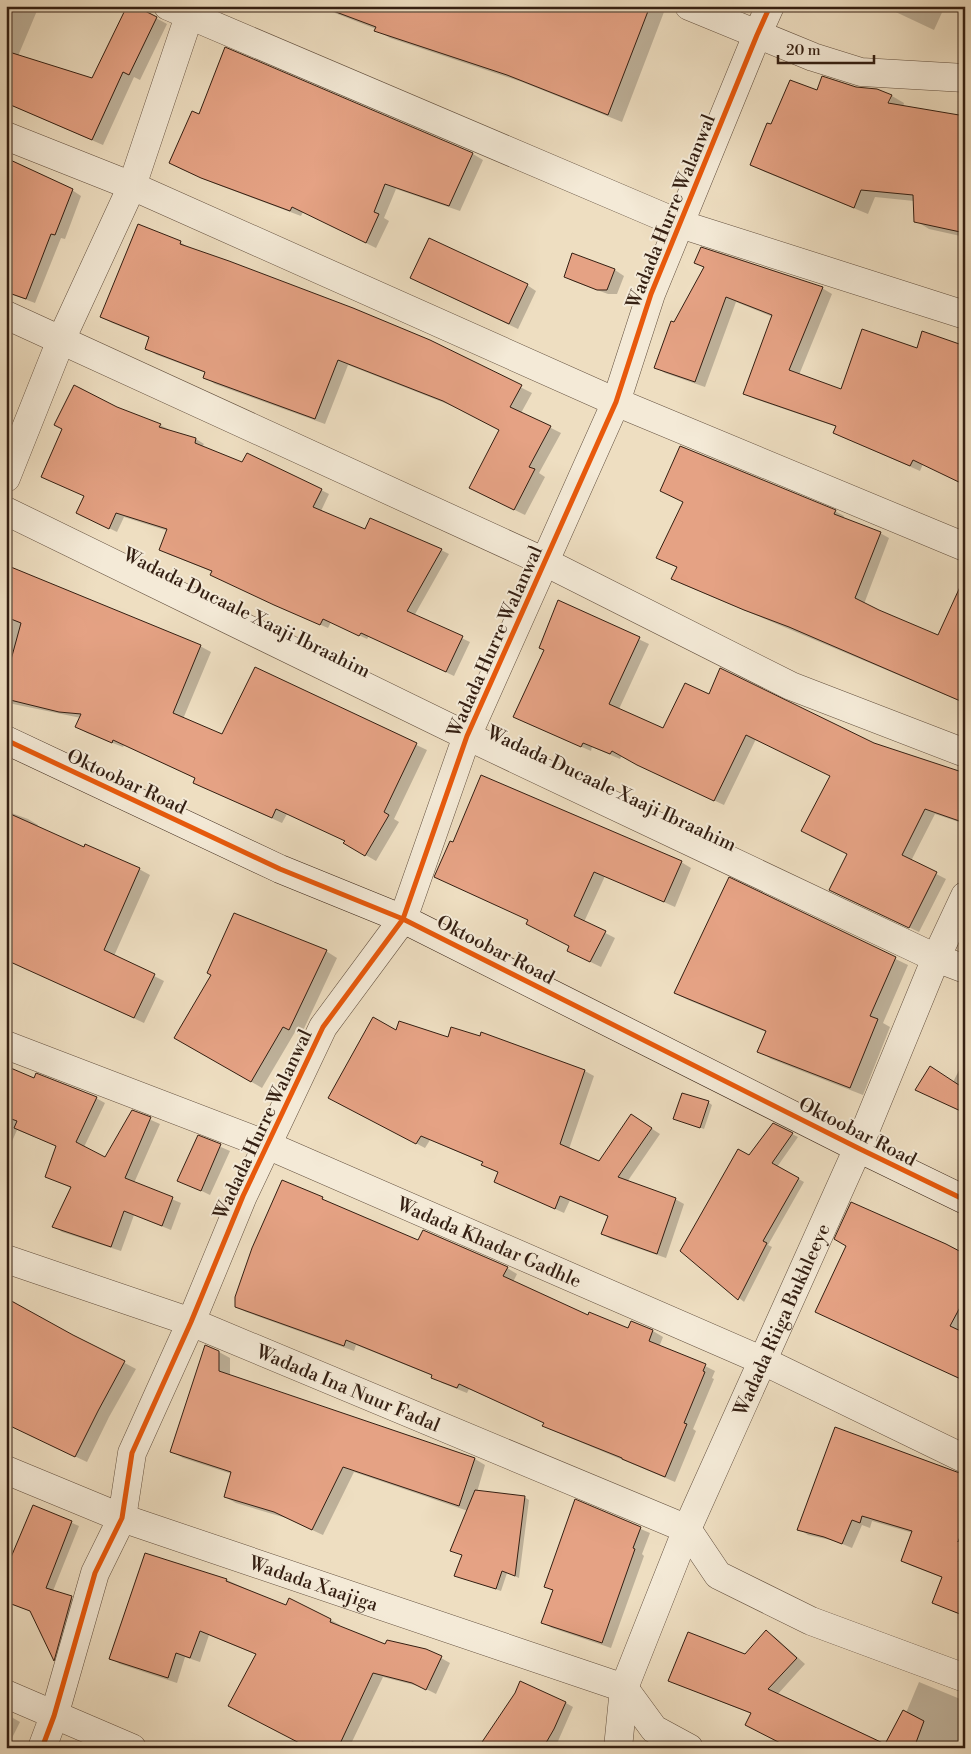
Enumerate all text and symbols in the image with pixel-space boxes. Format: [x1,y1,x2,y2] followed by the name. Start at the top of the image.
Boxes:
[778,32,875,64] scale bar
[786,41,821,60] text: 20 m
[621,110,721,313] street label: Wadada Hurre Walanwal
[118,542,375,684] street label: Wadada Ducaale Xaaji Ibraahim
[441,542,548,742] street label: Wadada Hurre Walanwal
[482,720,740,857] street label: Wadada Ducaale Xaaji Ibraahim
[63,744,190,820] street label: Oktoobar Road
[433,910,559,990] street label: Oktoobar Road
[208,1025,318,1224] street label: Wadada Hurre Walanwal
[795,1092,921,1172] street label: Oktoobar Road
[392,1192,585,1293] street label: Wadada Khadar Gadhle
[728,1220,836,1421] street label: Wadada Riiga Bukhleeye
[251,1339,444,1438] street label: Wadada Ina Nuur Fadal
[245,1551,382,1617] street label: Wadada Xaajiga

